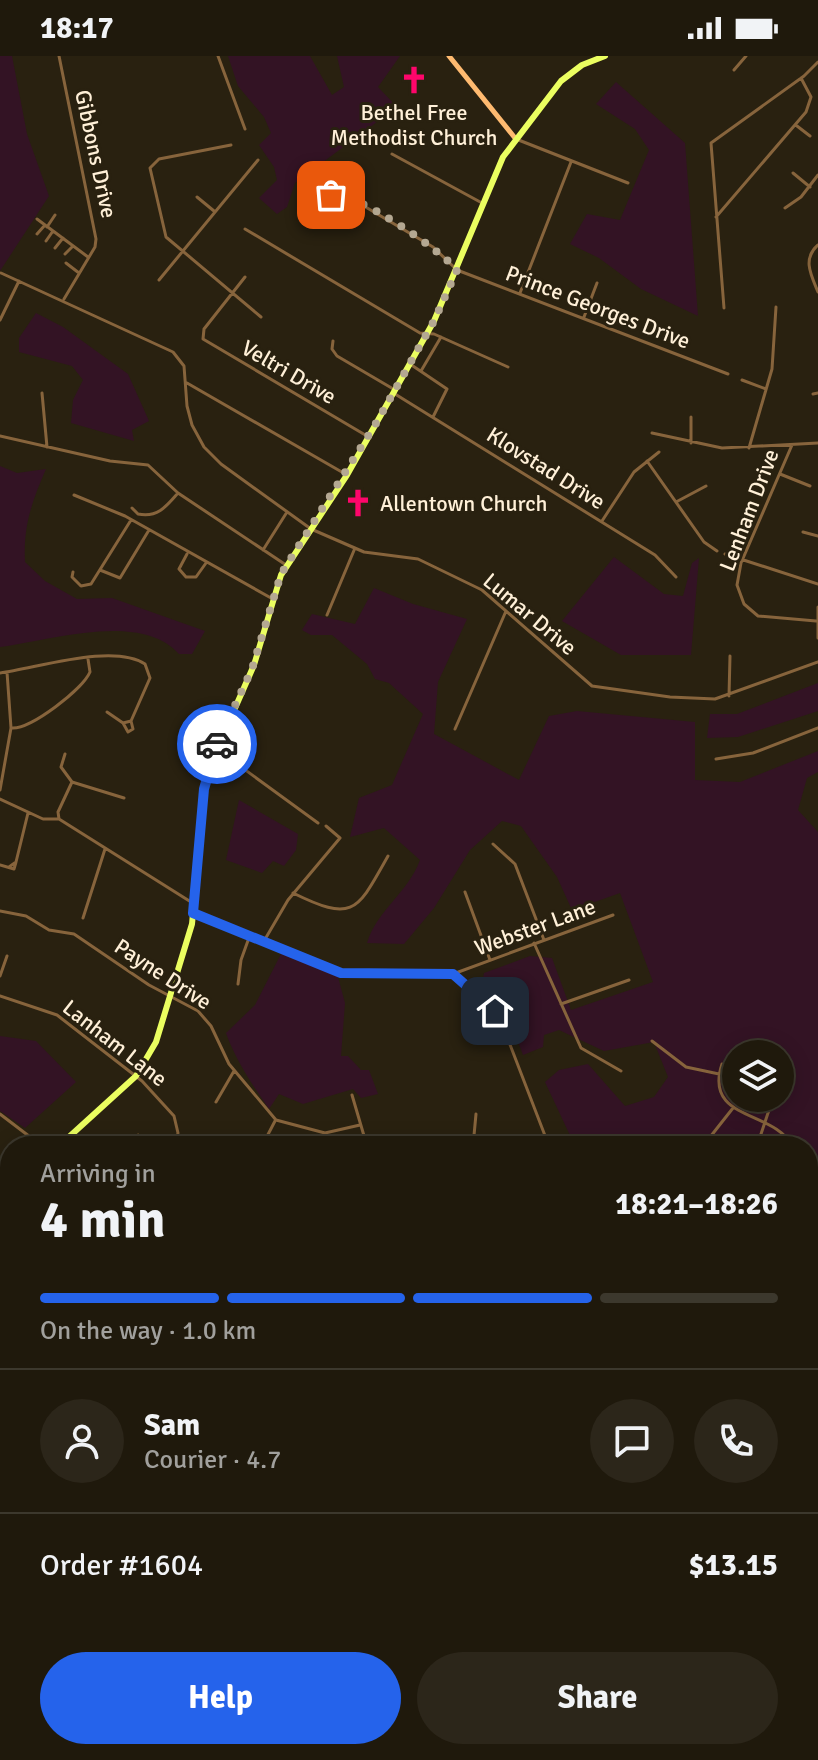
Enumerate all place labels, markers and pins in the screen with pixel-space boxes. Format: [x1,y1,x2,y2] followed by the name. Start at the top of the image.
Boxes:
[399,65,429,95] church icon: Bethel Free Methodist Church
[331,99,497,151] place label: Bethel Free Methodist Church
[297,161,365,229] pin
[343,488,373,518] church icon: Allentown Church
[380,490,547,517] place label: Allentown Church
[461,977,529,1045] pin

